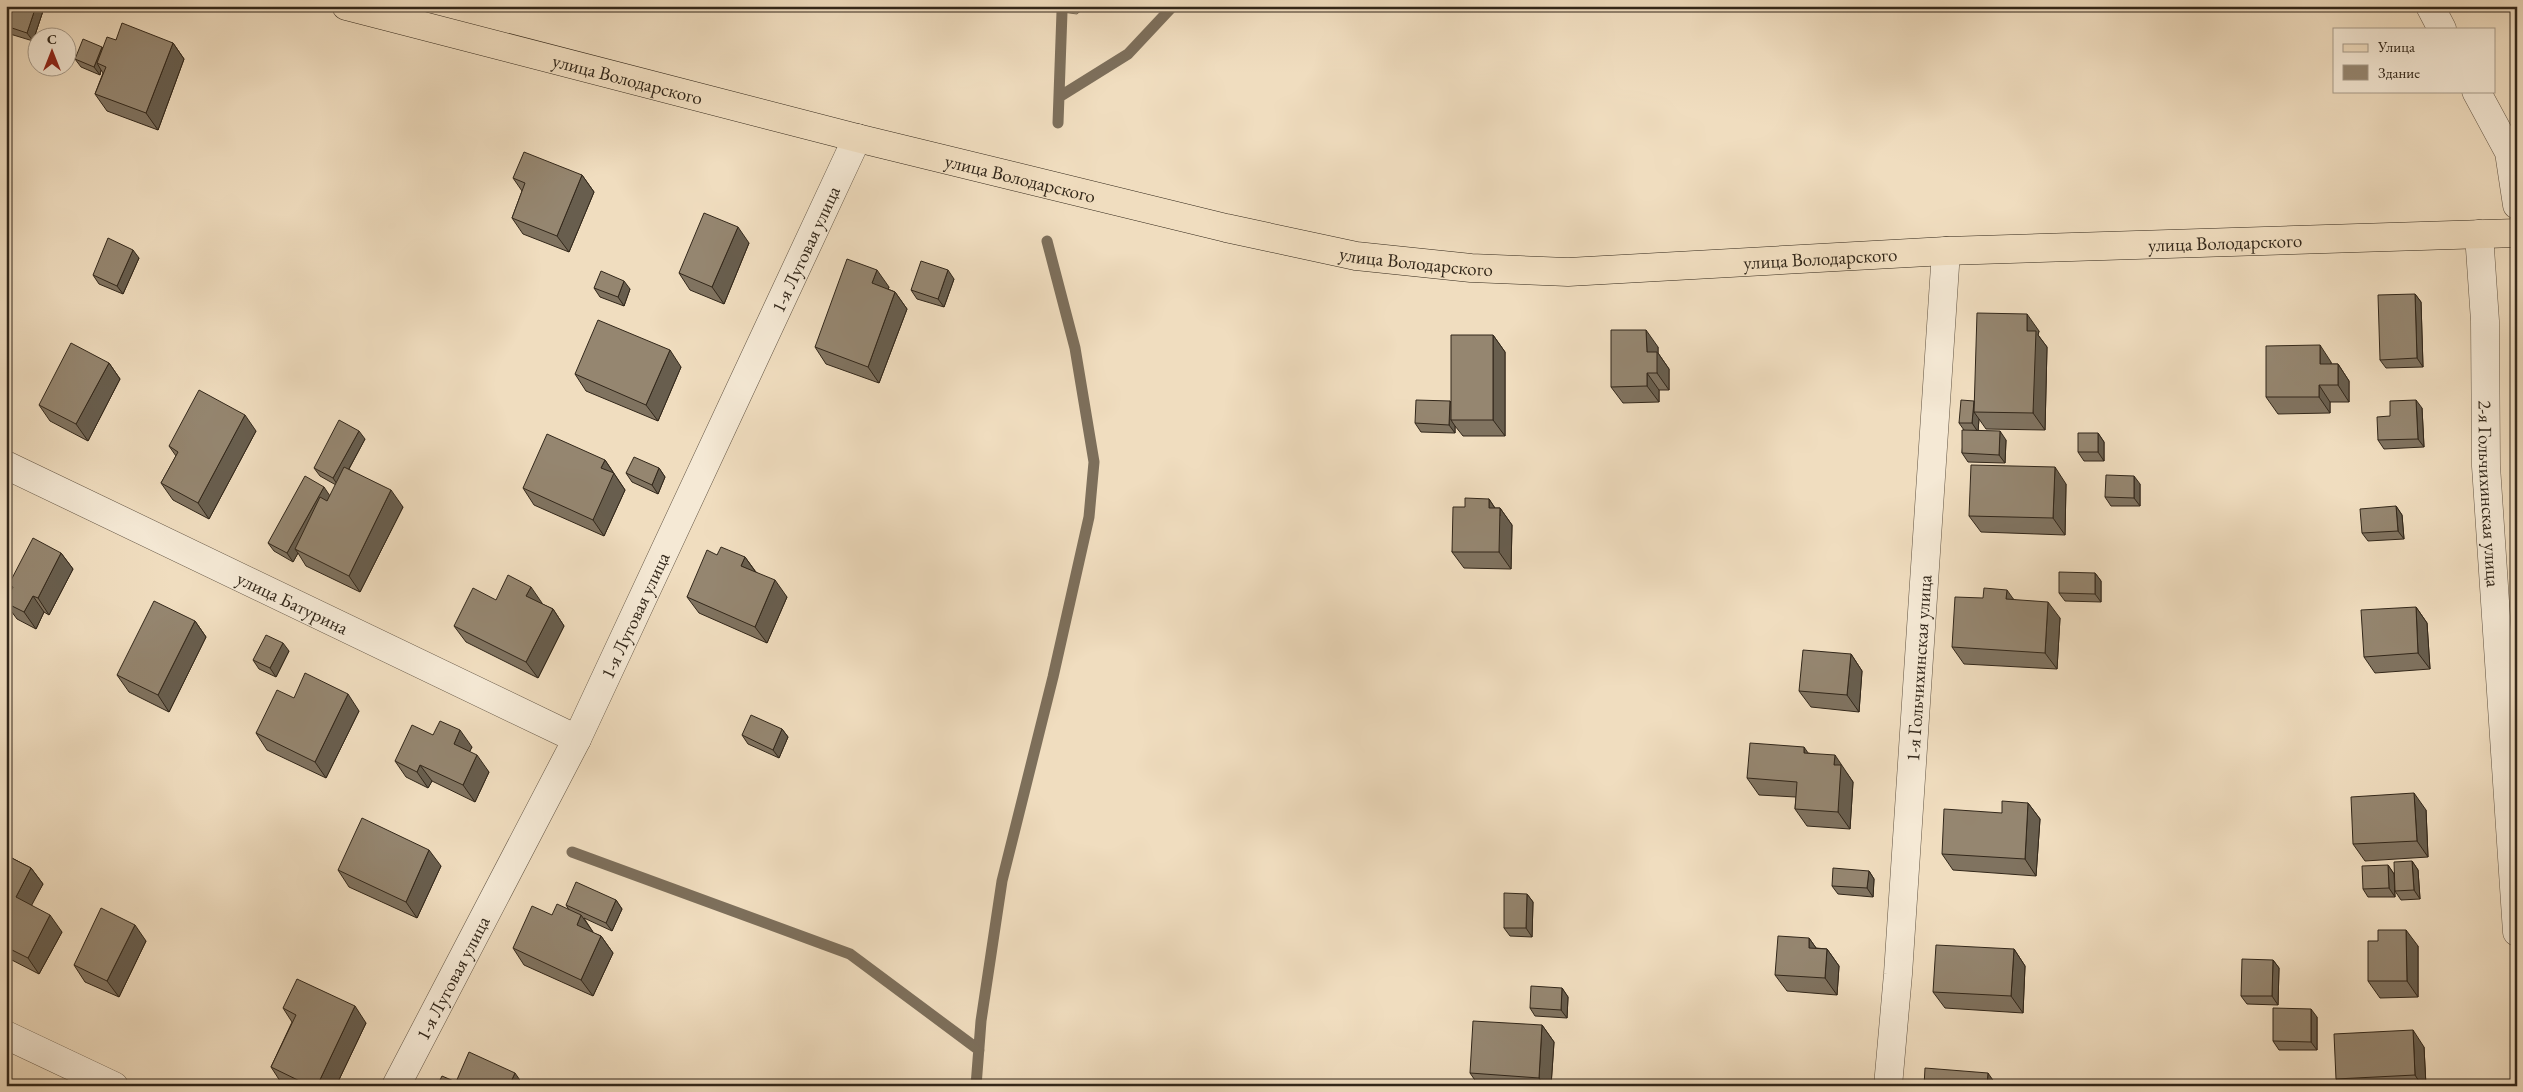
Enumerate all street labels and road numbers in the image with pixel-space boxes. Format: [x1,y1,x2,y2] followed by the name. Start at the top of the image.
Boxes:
[550,47,706,110] street label: улица Володарского
[943,147,1098,208] street label: улица Володарского
[765,181,846,316] street label: 1-я Луговая улица
[2148,227,2302,257] street label: улица Володарского
[1337,240,1493,281] street label: улица Володарского
[1743,241,1898,275] street label: улица Володарского
[2473,400,2507,588] street label: 2-я Гольчихинская улица
[594,547,675,683] street label: 1-я Луговая улица
[233,565,353,640] street label: улица Батурина
[1900,573,1937,762] street label: 1-я Гольчихинская улица
[410,911,495,1044] street label: 1-я Луговая улица

